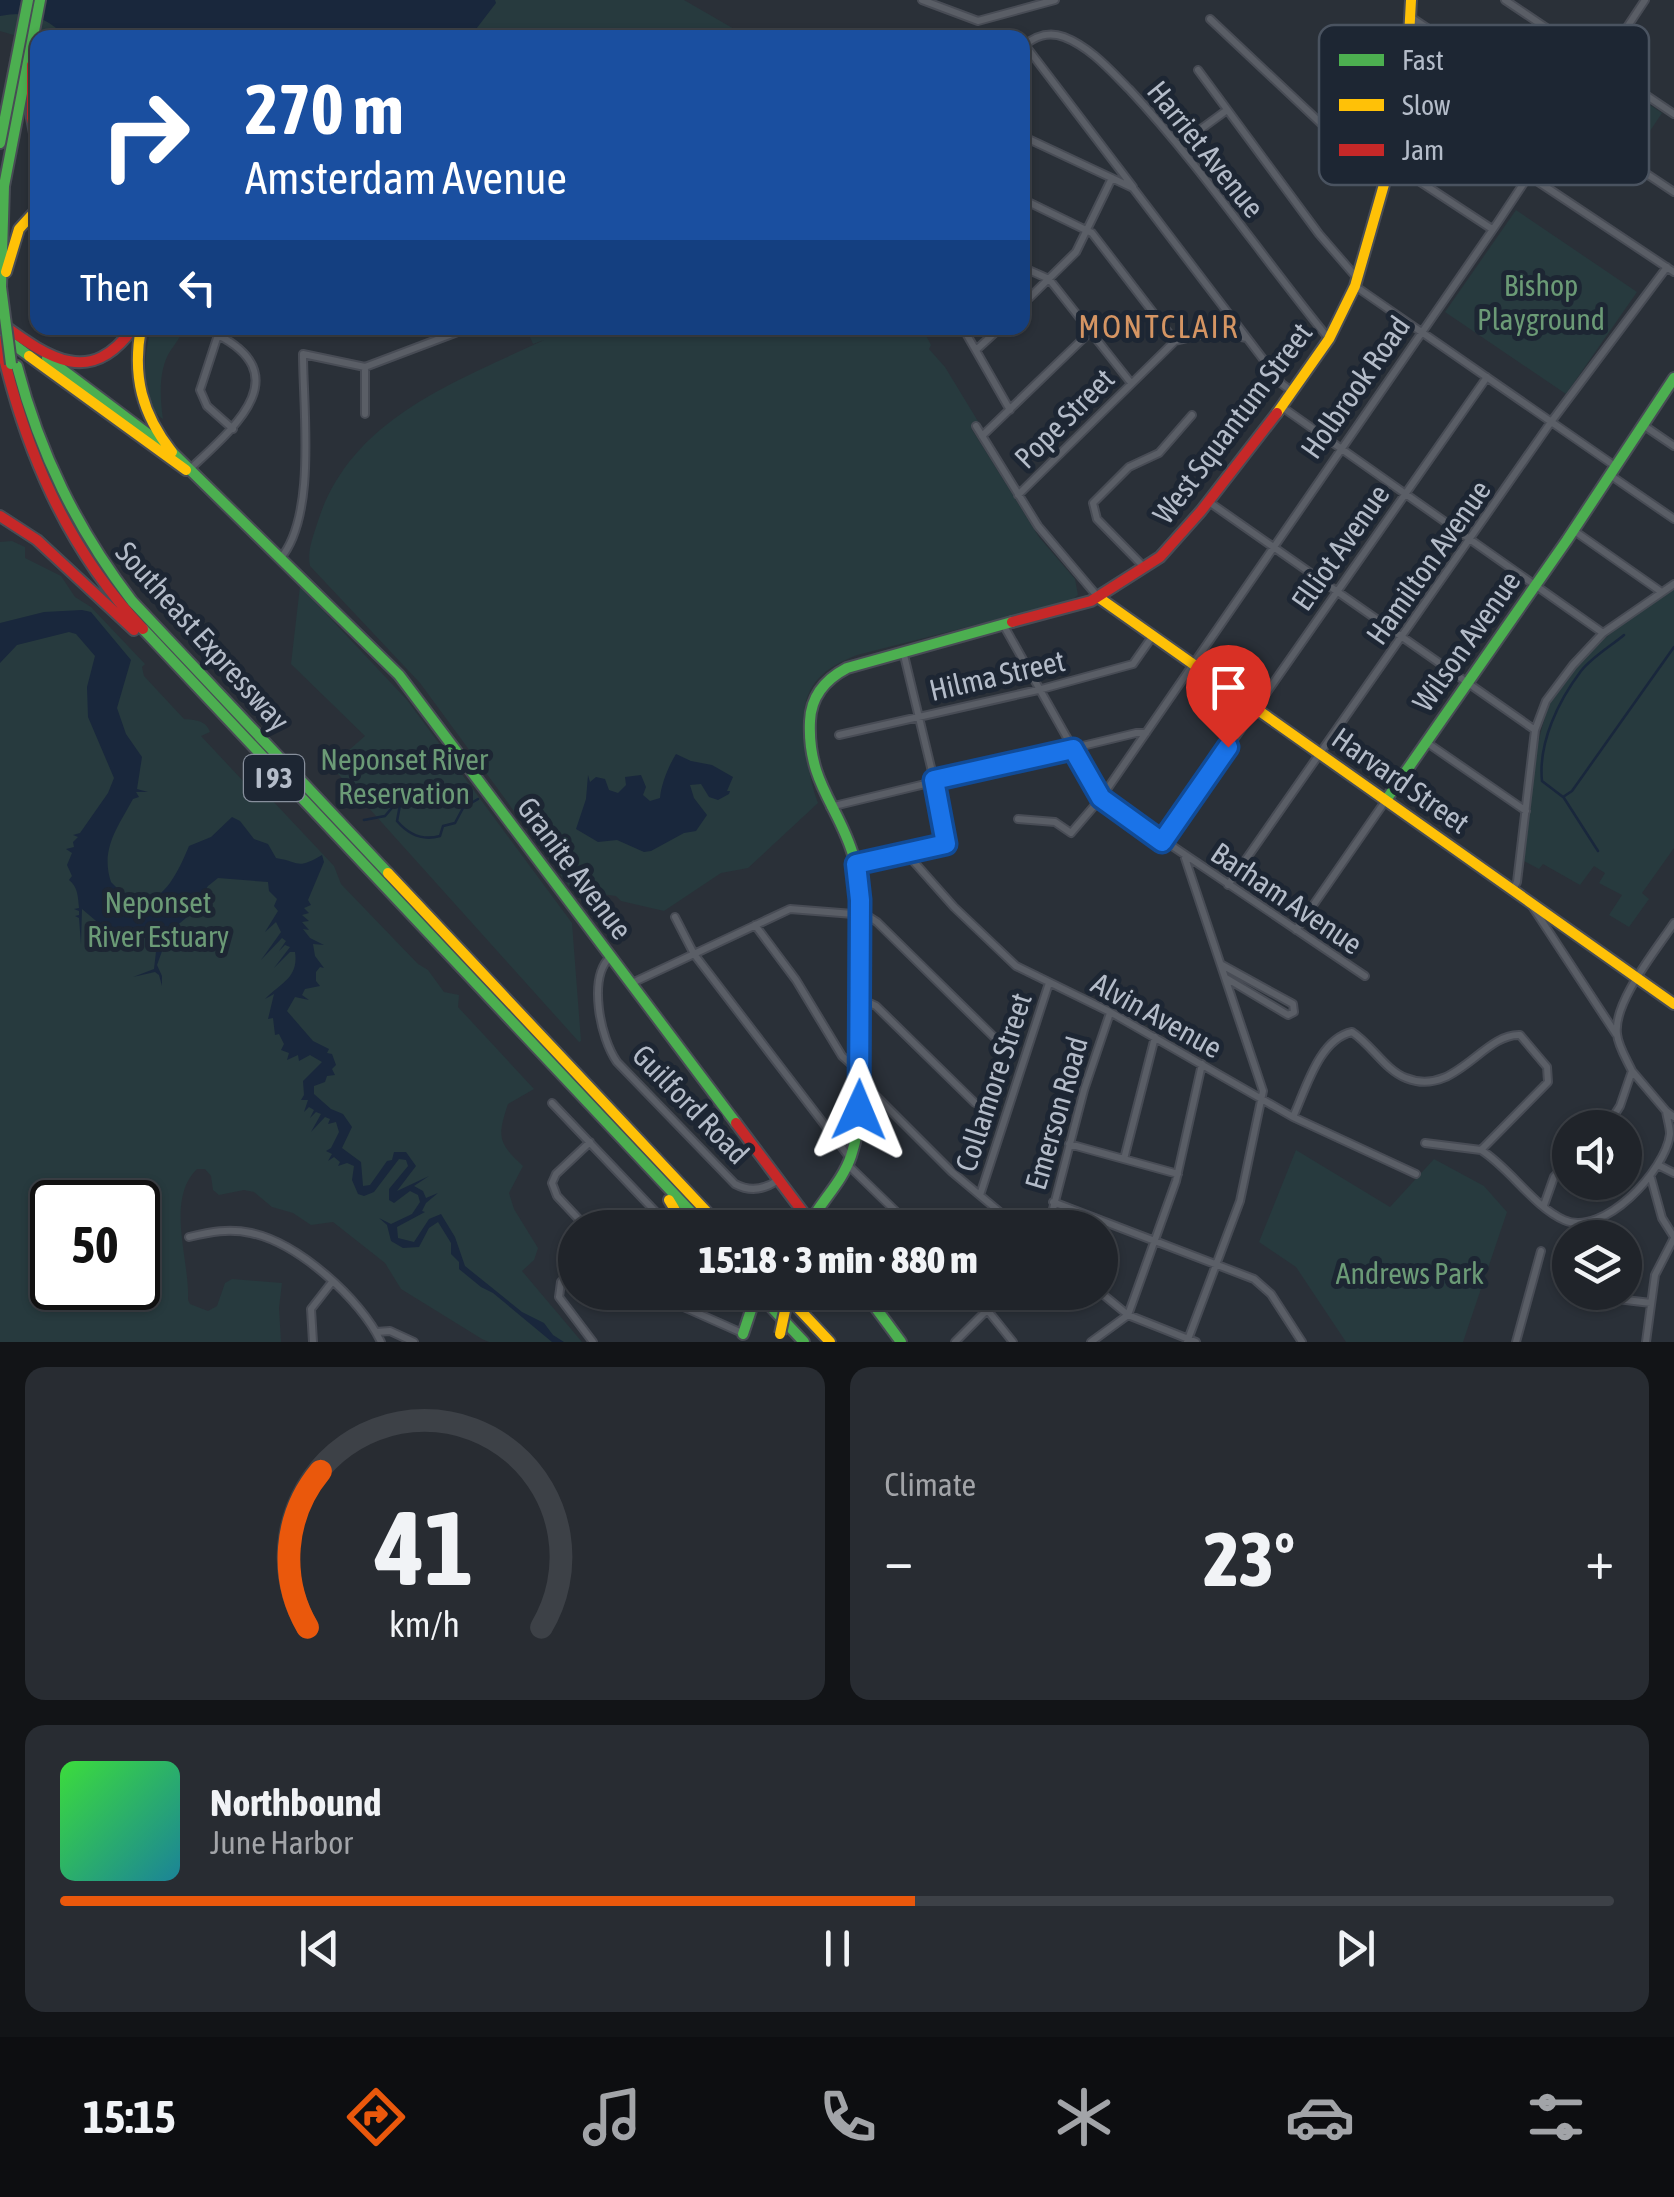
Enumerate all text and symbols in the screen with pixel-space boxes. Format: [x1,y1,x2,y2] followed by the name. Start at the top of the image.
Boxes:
[1319,25,1649,185] legend
[1402,44,1444,76] text: Fast
[245,69,404,149] text: 270 m
[80,70,210,200] icon: right
[1141,74,1271,224] street label: Harriet Avenue
[1402,89,1451,121] text: Slow
[1402,134,1444,166] text: Jam
[245,152,567,204] text: Amsterdam Avenue
[170,260,225,315] icon: left
[80,266,150,309] text: Then
[1477,268,1605,336] park label: Bishop Playground
[1078,308,1240,345] district label: MONTCLAIR
[1294,310,1416,464] street label: Holbrook Road
[1146,316,1318,530] street label: West Squantum Street
[1007,361,1121,475] street label: Pope Street
[1359,474,1497,650] street label: Hamilton Avenue
[1284,478,1396,616] street label: Elliot Avenue
[109,535,297,737] street label: Southeast Expressway
[1405,564,1527,718] street label: Wilson Avenue
[926,643,1068,707] street label: Hilma Street
[1186,645,1271,748] pin
[1201,660,1256,715] icon: arrive
[1326,720,1476,840] street label: Harvard Street
[320,742,489,810] park label: Neponset River Reservation
[244,755,304,801] road number: I 93
[511,790,639,946] street label: Granite Avenue
[1205,835,1369,961] street label: Barham Avenue
[87,885,229,953] park label: Neponset River Estuary
[1086,965,1228,1065] street label: Alvin Avenue
[948,989,1038,1175] street label: Collamore Street
[1018,1033,1094,1193] street label: Emerson Road
[626,1037,756,1171] street label: Guilford Road
[807,1058,911,1162] position arrow
[1552,1110,1642,1310] map controls
[1552,1110,1642,1200] button: sound
[30,1180,160,1310] speed limit sign: 50
[1552,1220,1642,1310] button: layers
[698,1238,978,1281] text: 15:18 · 3 min · 880 m
[1336,1256,1484,1290] park label: Andrews Park
[885,1466,976,1503] text: Climate
[375,1488,474,1607] text: 41
[1204,1516,1295,1602] text: 23°
[885,1528,913,1591] text: −
[1585,1528,1614,1591] text: +
[389,1604,460,1645] text: km/h
[210,1781,381,1824] text: Northbound
[210,1824,353,1861] text: June Harbor
[292,1921,347,1976] icon: previous
[810,1921,865,1976] icon: pause
[1328,1921,1383,1976] icon: next
[341,2082,411,2152] icon: directions
[577,2082,647,2152] icon: music
[813,2082,883,2152] icon: phone
[1049,2082,1119,2152] icon: climate
[1285,2082,1355,2152] icon: car
[1521,2082,1591,2152] icon: filters
[83,2091,176,2143] text: 15:15

